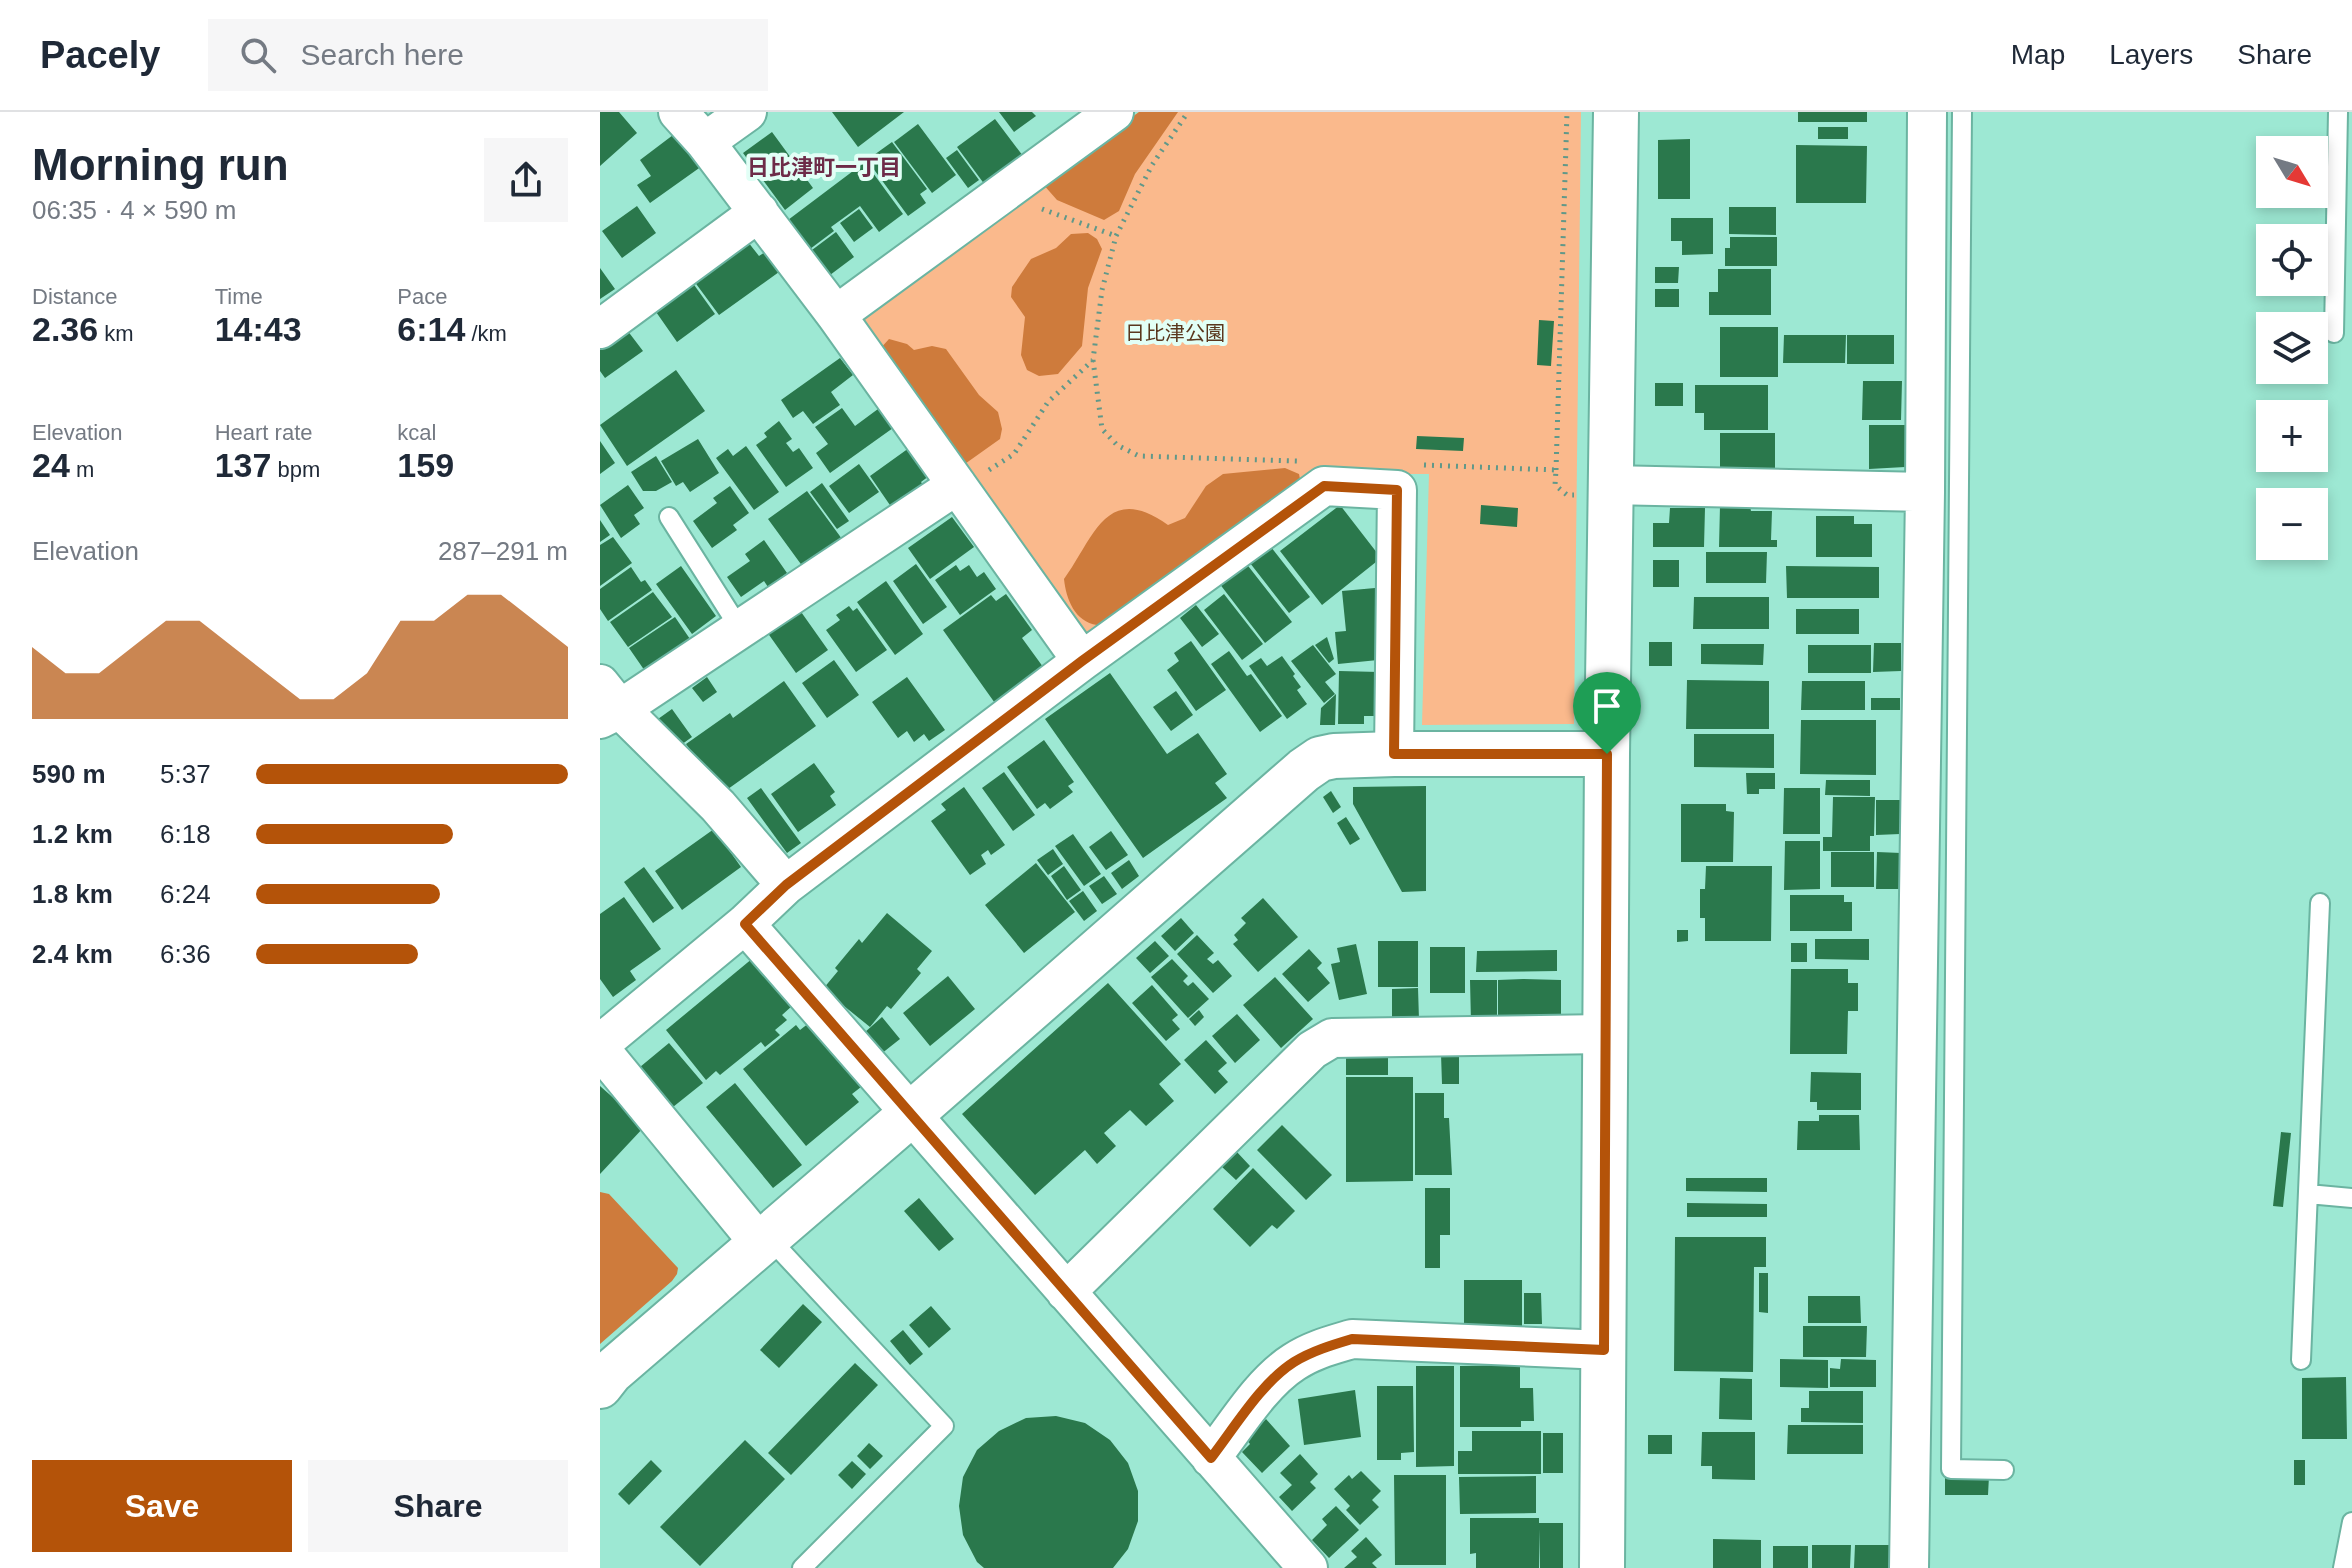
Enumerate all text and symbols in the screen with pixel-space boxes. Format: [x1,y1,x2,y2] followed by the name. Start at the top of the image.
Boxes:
[208,19,768,91] search box
[236,33,280,77] icon: search
[40,34,160,76] text: Pacely
[300,38,464,71] text: Search here
[2011,39,2065,70] text: Map
[2109,39,2193,70] text: Layers
[2237,39,2312,70] text: Share
[2256,136,2328,208] north arrow
[2256,136,2328,560] map controls
[484,138,568,222] button: share
[32,140,289,189] text: Morning run
[747,155,901,180] district label: 日比津町一丁目
[32,195,237,225] text: 06:35 · 4 × 590 m
[2256,224,2328,296] button: locate
[32,284,118,309] text: Distance
[215,284,263,309] text: Time
[397,284,447,309] text: Pace
[32,310,98,348] text: 2.36
[215,310,302,348] text: 14:43
[397,310,465,348] text: 6:14
[2256,312,2328,384] button: layers
[98,321,134,346] text: km
[465,321,507,346] text: /km
[1125,322,1225,344] park label: 日比津公園
[2256,400,2328,472] button: +
[32,420,123,445] text: Elevation
[215,420,312,445] text: Heart rate
[397,420,436,445] text: kcal
[32,446,70,484] text: 24
[215,446,271,484] text: 137
[397,446,454,484] text: 159
[70,457,94,482] text: m
[271,457,320,482] text: bpm
[2256,488,2328,560] button: −
[32,536,139,566] text: Elevation
[438,536,568,566] text: 287–291 m
[1573,672,1641,754] pin
[1585,684,1629,728] icon: arrive
[32,759,106,789] text: 590 m
[160,759,211,789] text: 5:37
[32,819,113,849] text: 1.2 km
[160,819,211,849] text: 6:18
[32,879,113,909] text: 1.8 km
[160,879,211,909] text: 6:24
[32,939,113,969] text: 2.4 km
[160,939,211,969] text: 6:36
[32,1460,292,1552] button: Save
[308,1460,568,1552] button: Share

